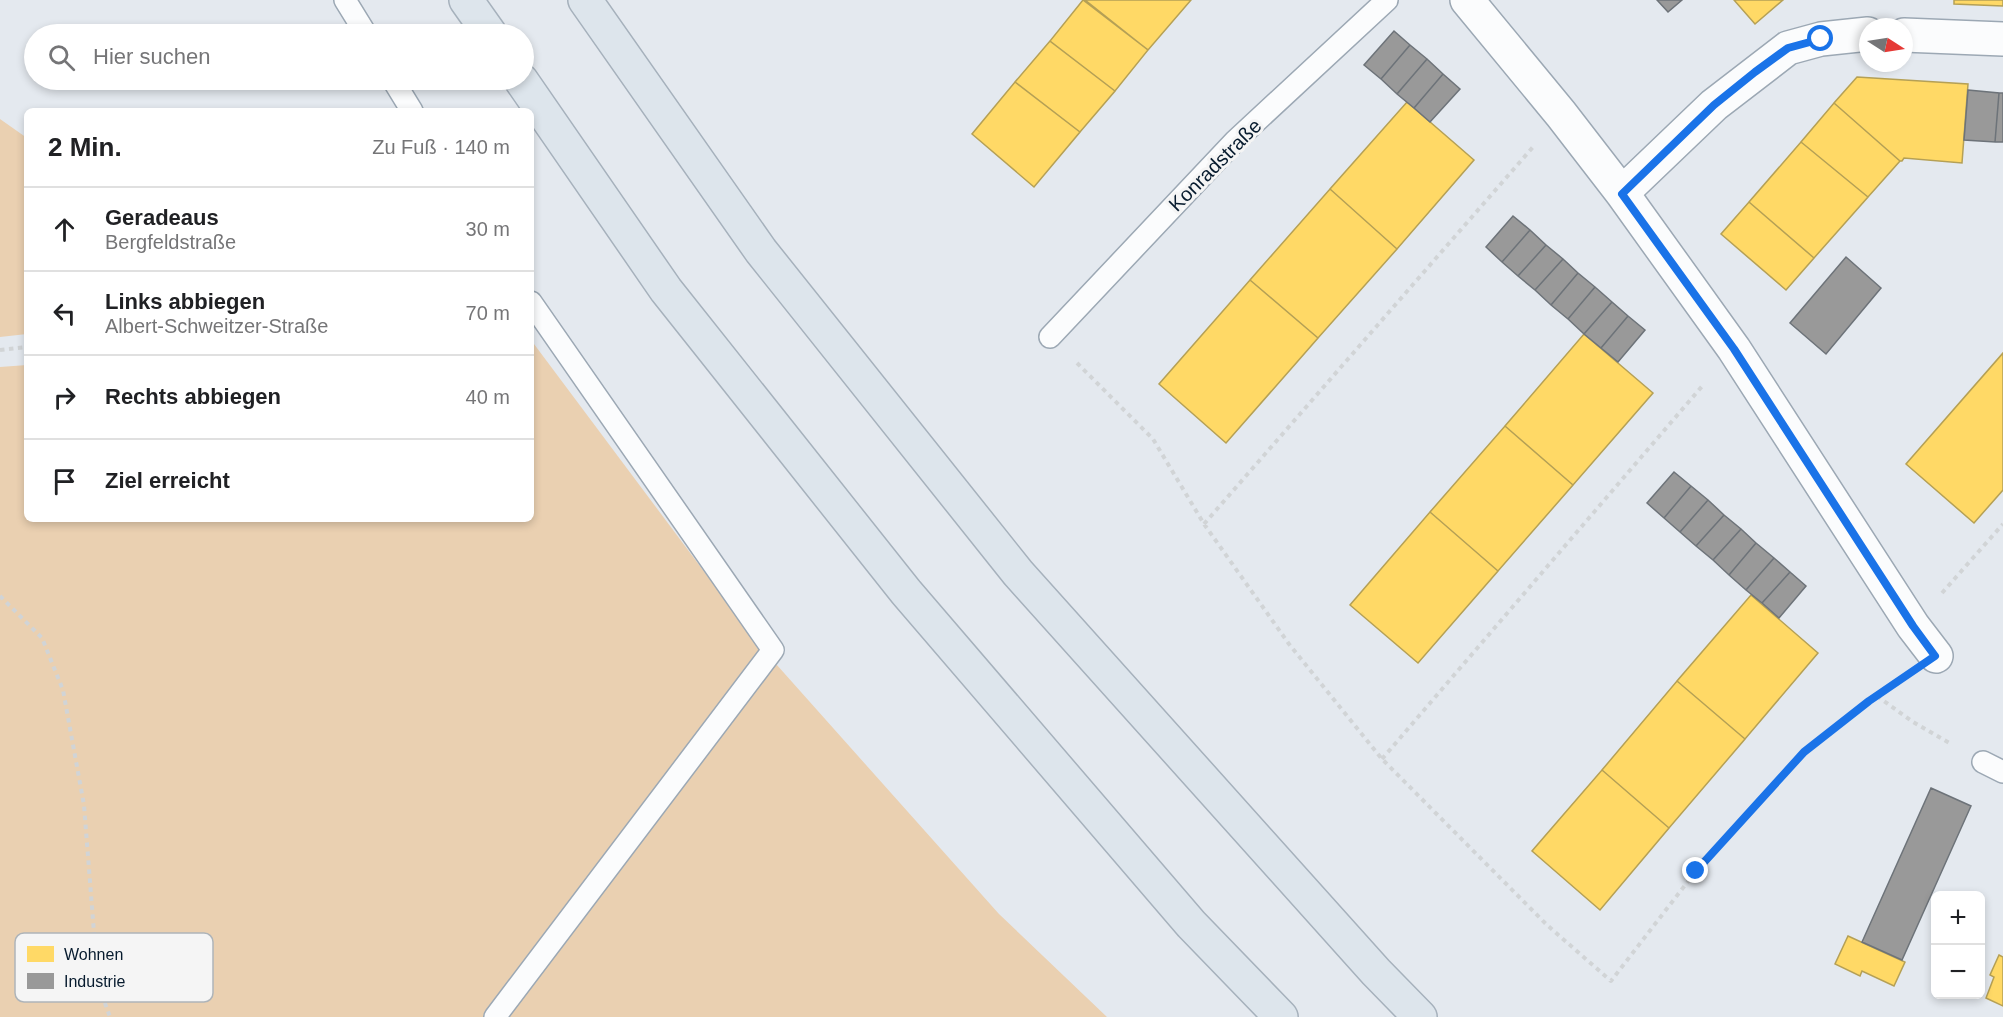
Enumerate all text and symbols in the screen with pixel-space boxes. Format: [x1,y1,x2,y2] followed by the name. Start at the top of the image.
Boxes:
[1859,18,1913,72] north arrow
[24,24,534,90] search box
[1807,25,1833,51] route start
[45,41,78,74] icon: search
[93,44,210,69] text: Hier suchen
[1164,114,1266,216] street label: Konradstraße
[48,132,122,162] text: 2 Min.
[372,136,510,158] text: Zu Fuß · 140 m
[105,205,219,230] text: Geradeaus
[48,213,81,246] icon: ahead
[466,218,510,240] text: 30 m
[105,231,236,253] text: Bergfeldstraße
[105,289,265,314] text: Links abbiegen
[48,297,81,330] icon: left
[466,302,510,324] text: 70 m
[105,315,328,337] text: Albert-Schweitzer-Straße
[48,381,81,414] icon: right
[105,384,281,409] text: Rechts abbiegen
[466,386,510,408] text: 40 m
[48,465,81,498] icon: arrive
[105,468,230,493] text: Ziel erreicht
[1682,857,1708,883] route end
[1931,891,1985,999] map controls
[1931,891,1985,945] button: +
[15,933,213,1002] legend
[1931,945,1985,999] button: −
[64,946,123,963] text: Wohnen
[64,973,125,990] text: Industrie

